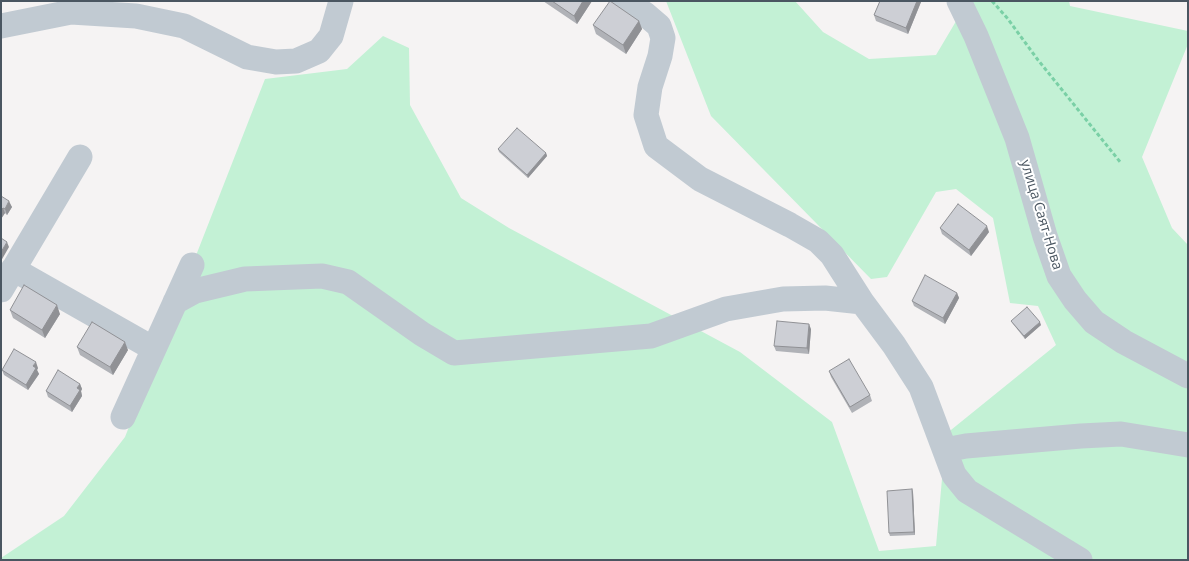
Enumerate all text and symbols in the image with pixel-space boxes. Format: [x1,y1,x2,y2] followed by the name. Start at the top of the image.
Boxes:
[1016,158,1066,272] street label: улица Саят-Нова

